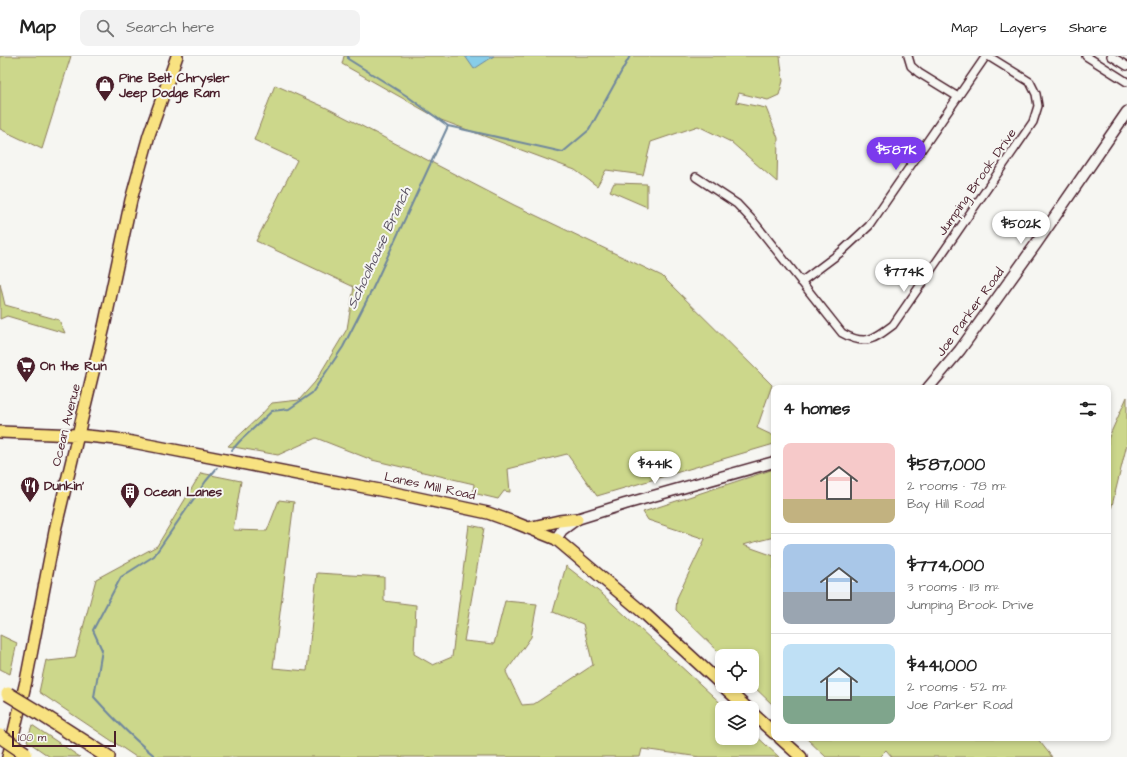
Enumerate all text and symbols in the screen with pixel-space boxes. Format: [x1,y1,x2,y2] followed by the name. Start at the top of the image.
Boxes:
[80,10,360,46] search box
[20,14,56,41] text: Map
[94,17,116,39] icon: search
[126,17,215,38] text: Search here
[951,18,978,38] text: Map
[1000,18,1047,38] text: Layers
[1069,18,1107,38] text: Share
[118,69,230,104] place label: Pine Belt Chrysler Jeep Dodge Ram
[94,74,116,102] shop icon: Pine Belt Chrysler Jeep Dodge Ram
[933,125,1022,240] street label: Jumping Brook Drive
[868,137,924,171] pin: $587K
[876,141,916,159] text: $587K
[342,183,417,312] water label: Schoolhouse Branch
[993,211,1049,245] pin: $502K
[1001,215,1041,233] text: $502K
[876,259,932,293] pin: $774K
[884,263,924,281] text: $774K
[932,264,1009,360] street label: Joe Parker Road
[15,355,37,383] supermarket icon: On the Run
[40,357,107,375] place label: On the Run
[47,382,85,468] street label: Ocean Avenue
[783,397,850,421] text: 4 homes
[1077,398,1099,420] icon: filters
[627,451,683,485] pin: $441K
[907,453,985,477] text: $587,000
[638,455,672,473] text: $441K
[815,459,863,507] icon: home
[383,468,478,505] street label: Lanes Mill Road
[19,475,41,503] restaurant icon: Dunkin'
[44,477,84,495] place label: Dunkin'
[907,477,1007,495] text: 2 rooms · 78 m²
[119,481,141,509] building icon: Ocean Lanes
[144,483,222,501] place label: Ocean Lanes
[907,495,984,513] text: Bay Hill Road
[907,554,984,578] text: $774,000
[815,560,863,608] icon: home
[907,578,1000,596] text: 3 rooms · 113 m²
[907,596,1034,614] text: Jumping Brook Drive
[715,649,759,745] map controls
[715,649,759,693] button: locate
[907,654,977,678] text: $441,000
[815,660,863,708] icon: home
[907,678,1007,696] text: 2 rooms · 52 m²
[907,696,1013,714] text: Joe Parker Road
[715,701,759,745] button: layers
[12,729,116,748] scale bar
[18,730,46,745] text: 100 m

